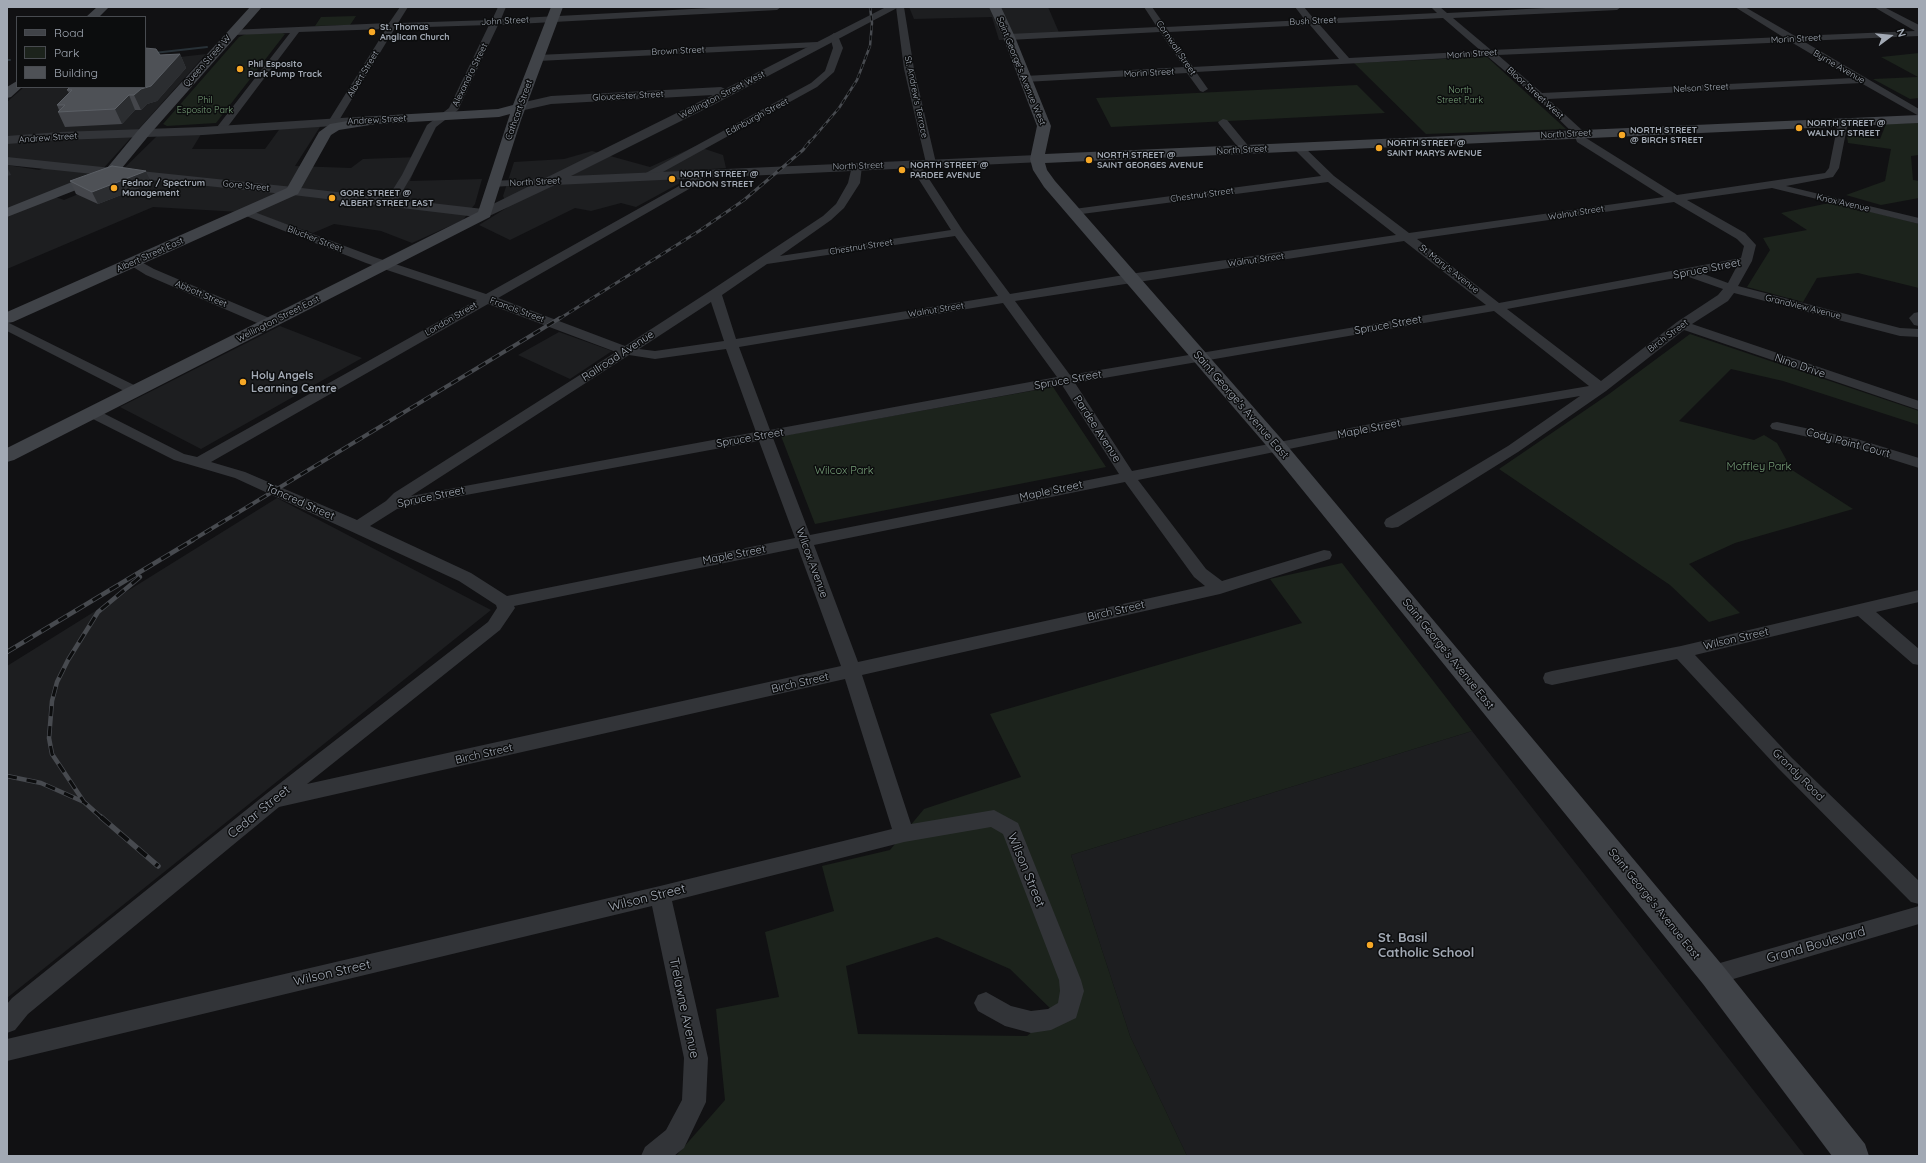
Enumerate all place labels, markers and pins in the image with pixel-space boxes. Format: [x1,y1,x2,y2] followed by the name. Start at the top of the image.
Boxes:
[380,22,449,43] place label: St. Thomas Anglican Church
[367,27,377,37] marker: St. Thomas Anglican Church
[248,59,322,80] place label: Phil Esposito Park Pump Track
[235,64,245,74] marker: Phil Esposito Park Pump Track
[1807,118,1885,139] place label: NORTH STREET @ WALNUT STREET
[1794,123,1804,133] marker: NORTH STREET @ WALNUT STREET
[1630,125,1703,146] place label: NORTH STREET @ BIRCH STREET
[1617,130,1627,140] marker: NORTH STREET @ BIRCH STREET
[1387,138,1482,159] place label: NORTH STREET @ SAINT MARYS AVENUE
[1374,143,1384,153] marker: NORTH STREET @ SAINT MARYS AVENUE
[1097,150,1203,171] place label: NORTH STREET @ SAINT GEORGES AVENUE
[1084,155,1094,165] marker: NORTH STREET @ SAINT GEORGES AVENUE
[910,160,988,181] place label: NORTH STREET @ PARDEE AVENUE
[897,165,907,175] marker: NORTH STREET @ PARDEE AVENUE
[680,169,758,190] place label: NORTH STREET @ LONDON STREET
[667,174,677,184] marker: NORTH STREET @ LONDON STREET
[122,178,205,199] place label: Fednor / Spectrum Management
[109,183,119,193] marker: Fednor / Spectrum Management
[340,188,434,209] place label: GORE STREET @ ALBERT STREET EAST
[327,193,337,203] marker: GORE STREET @ ALBERT STREET EAST
[251,369,337,395] place label: Holy Angels Learning Centre
[238,377,248,387] marker: Holy Angels Learning Centre
[1378,930,1474,961] place label: St. Basil Catholic School
[1365,940,1375,950] marker: St. Basil Catholic School

